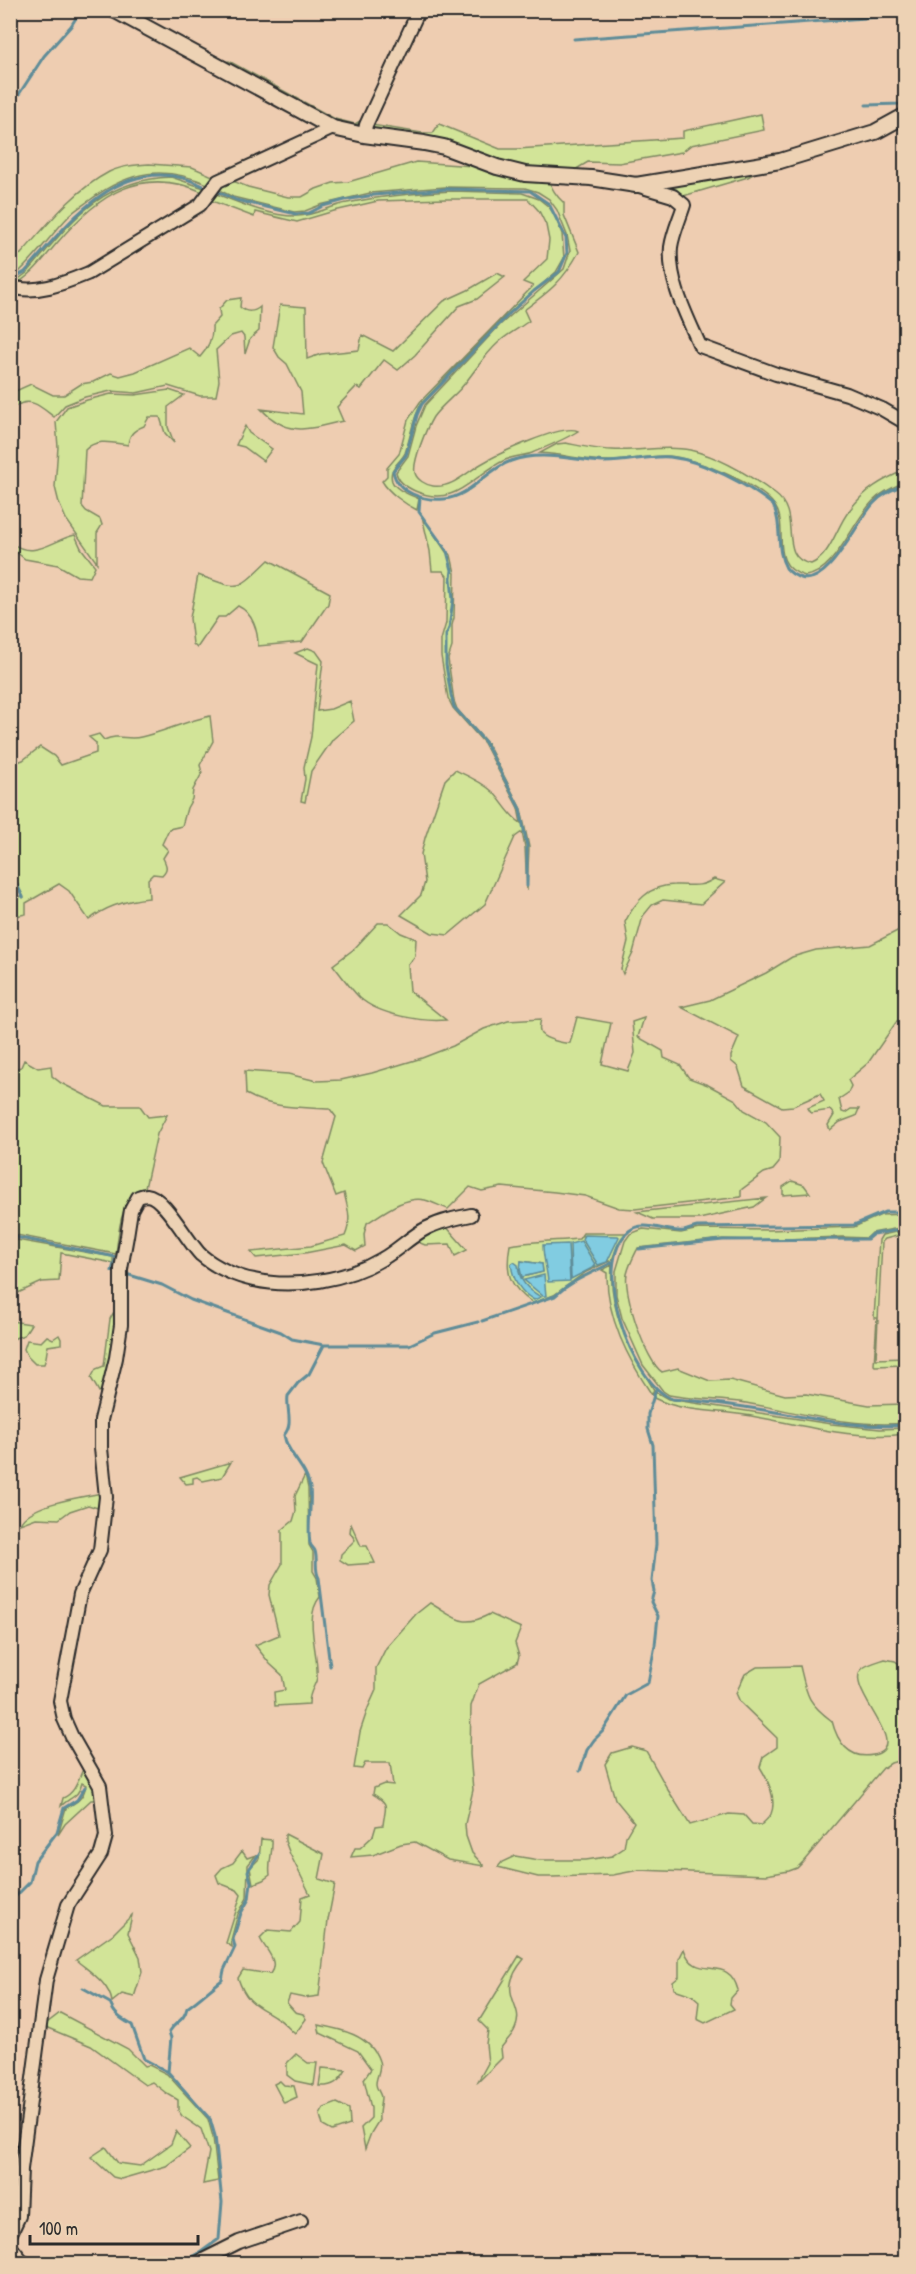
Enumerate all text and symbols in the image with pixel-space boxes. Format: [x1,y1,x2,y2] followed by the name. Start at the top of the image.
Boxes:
[30,2208,198,2246] scale bar
[39,2216,78,2241] text: 100 m

